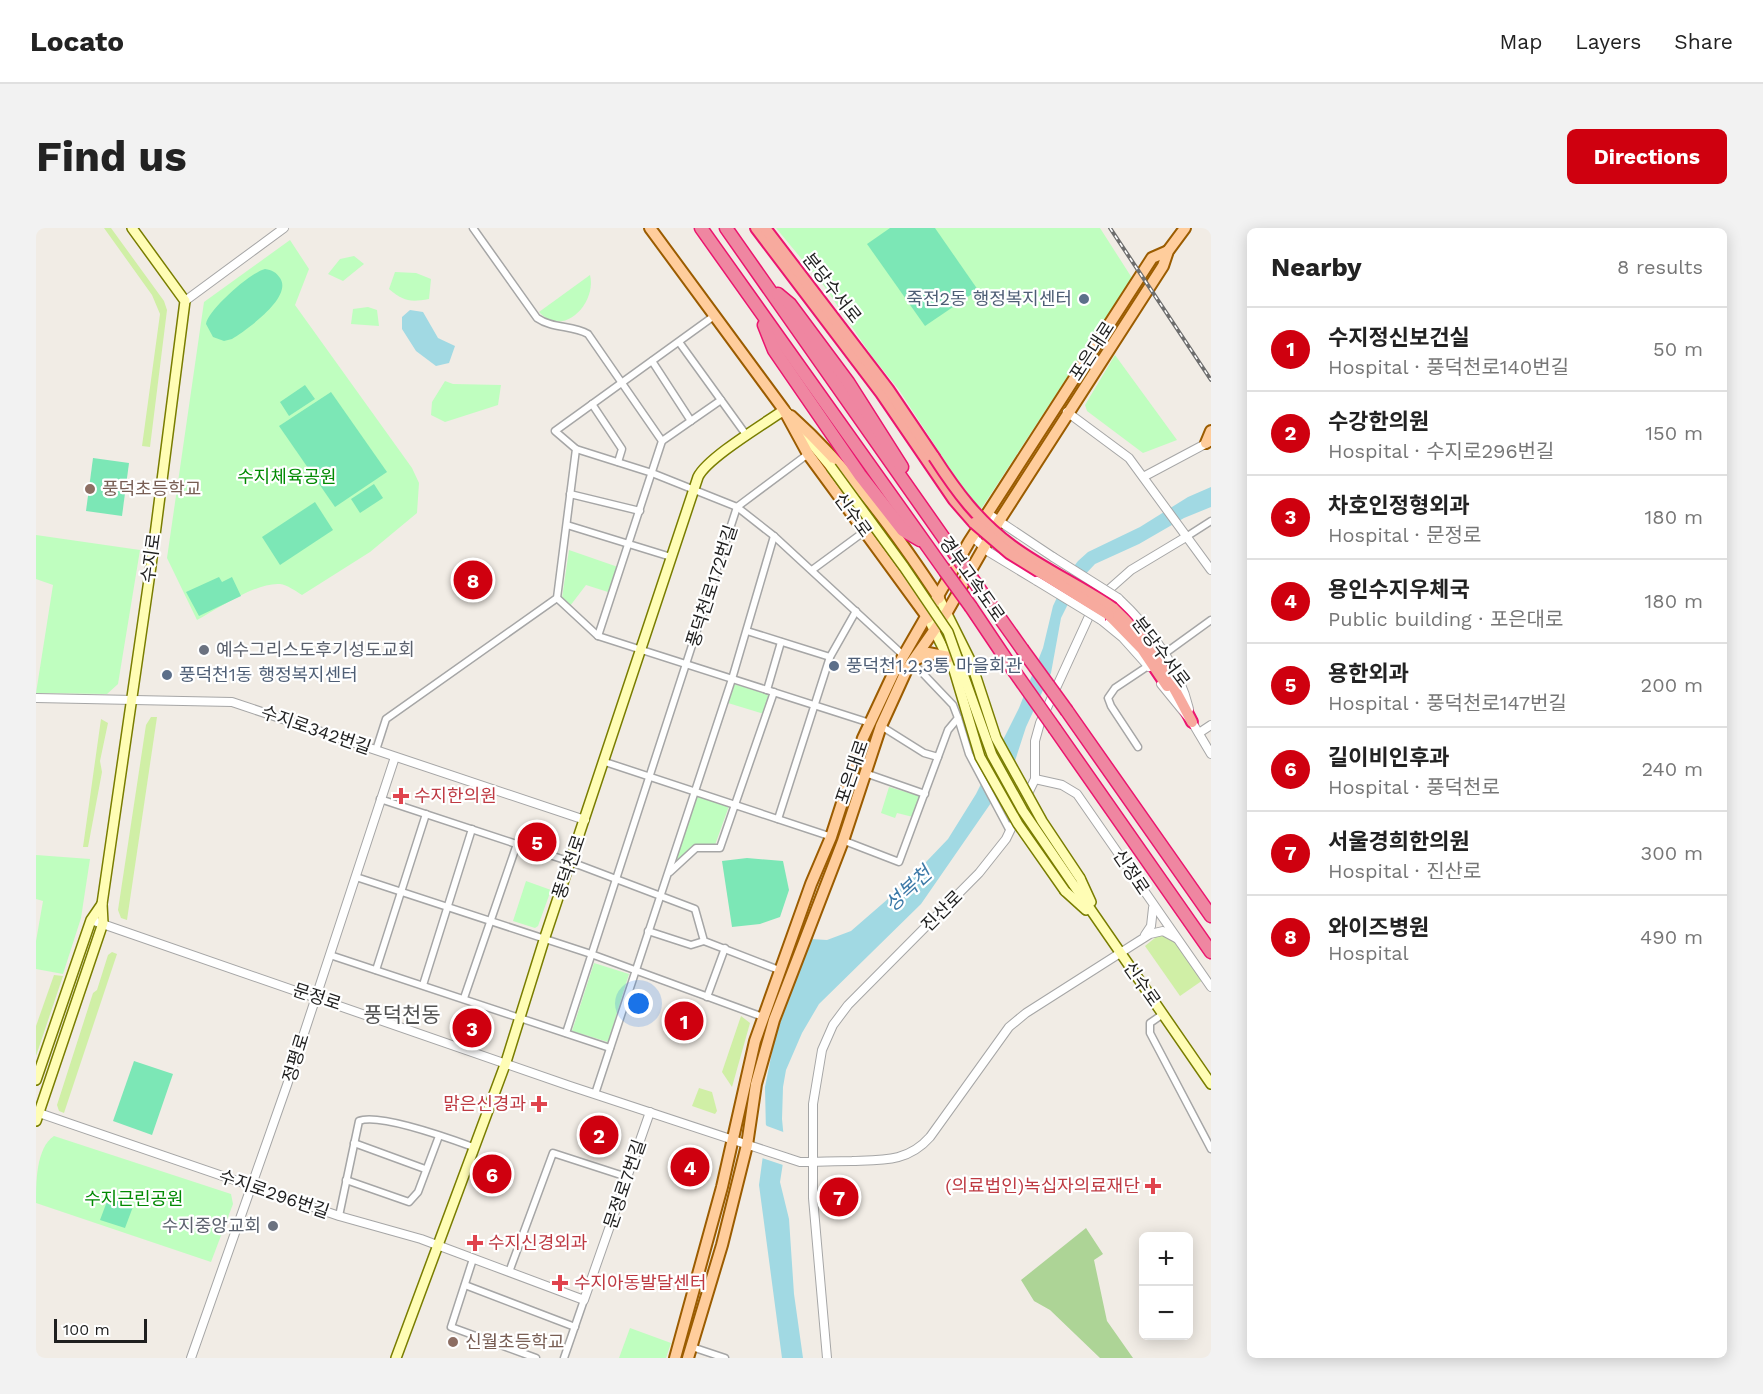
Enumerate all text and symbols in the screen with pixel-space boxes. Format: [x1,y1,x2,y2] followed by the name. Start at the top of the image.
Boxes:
[30,25,124,58] text: Locato
[1499,29,1542,54] text: Map
[1575,29,1641,54] text: Layers
[1674,29,1733,54] text: Share
[1567,129,1727,184] button: Directions
[36,132,187,181] text: Find us
[799,249,866,327] street label: 분당수서로
[1271,252,1362,282] text: Nearby
[1617,255,1703,279] text: 8 results
[906,288,1072,309] place label: 죽전2동 행정복지센터
[1077,292,1091,306] marker: 죽전2동 행정복지센터
[1065,317,1118,384] street label: 포은대로
[1328,325,1470,350] text: 수지정신보건실
[1286,337,1295,361] text: 1
[1653,337,1703,361] text: 50 m
[1328,355,1569,379] text: Hospital · 풍덕천로140번길
[1328,409,1429,434] text: 수강한의원
[1285,421,1296,445] text: 2
[1645,421,1703,445] text: 150 m
[1328,439,1554,463] text: Hospital · 수지로296번길
[237,466,337,487] park label: 수지체육공원
[102,478,201,499] place label: 풍덕초등학교
[83,482,97,496] marker: 풍덕초등학교
[830,488,877,541] street label: 신수로
[1328,493,1470,518] text: 차호인정형외과
[1285,505,1296,529] text: 3
[1645,505,1703,529] text: 180 m
[682,522,741,649] street label: 풍덕천로172번길
[1328,523,1481,547] text: Hospital · 문정로
[137,532,164,584] street label: 수지로
[935,532,1010,625] street label: 경부고속도로
[454,558,492,602] pin: 8
[1328,577,1470,602] text: 용인수지우체국
[1284,589,1297,613] text: 4
[1645,589,1703,613] text: 180 m
[1328,607,1564,631] text: Public building · 포은대로
[1128,612,1195,691] street label: 분당수서로
[216,639,415,660] place label: 예수그리스도후기성도교회
[197,643,211,657] marker: 예수그리스도후기성도교회
[846,655,1023,676] place label: 풍덕천1,2,3통 마을회관
[827,659,841,673] marker: 풍덕천1,2,3통 마을회관
[1328,661,1409,686] text: 용한외과
[179,664,358,685] place label: 풍덕천1동 행정복지센터
[160,668,174,682] marker: 풍덕천1동 행정복지센터
[1285,673,1296,697] text: 5
[1641,673,1703,697] text: 200 m
[1328,691,1567,715] text: Hospital · 풍덕천로147번길
[258,701,374,758] street label: 수지로342번길
[831,737,872,807] street label: 포은대로
[1328,745,1449,770] text: 길이비인후과
[1284,757,1297,781] text: 6
[1641,757,1703,781] text: 240 m
[1328,775,1500,799] text: Hospital · 풍덕천로
[414,785,497,806] place label: 수지한의원
[392,787,410,805] marker: 수지한의원
[518,820,556,864] pin: 5
[1328,829,1470,854] text: 서울경희한의원
[548,832,589,902] street label: 풍덕천로
[1284,841,1297,865] text: 7
[1641,841,1703,865] text: 300 m
[1109,845,1154,898] street label: 신정로
[1328,859,1481,883] text: Hospital · 진산로
[880,860,938,917] water label: 성복천
[917,886,967,936] street label: 진산로
[1328,915,1429,940] text: 와이즈병원
[1284,925,1297,949] text: 8
[1640,925,1703,949] text: 490 m
[1328,941,1409,965] text: Hospital
[1120,957,1165,1010] street label: 신수로
[290,979,344,1014] street label: 문정로
[624,989,653,1018] your location
[664,998,704,1044] pin: 1
[363,1002,441,1027] district label: 풍덕천동
[452,1006,492,1050] pin: 3
[278,1031,313,1085] street label: 정평로
[443,1093,526,1114] place label: 맑은신경과
[530,1095,548,1113] marker: 맑은신경과
[580,1112,618,1158] pin: 2
[599,1136,650,1231] street label: 문정로7번길
[670,1144,710,1190] pin: 4
[472,1152,512,1196] pin: 6
[216,1165,332,1222] street label: 수지로296번길
[820,1174,858,1220] pin: 7
[945,1175,1140,1196] place label: (의료법인)녹십자의료재단
[1144,1177,1162,1195] marker: (의료법인)녹십자의료재단
[84,1188,184,1209] park label: 수지근린공원
[162,1215,261,1236] place label: 수지중앙교회
[266,1219,280,1233] marker: 수지중앙교회
[488,1232,588,1253] place label: 수지신경외과
[1139,1232,1193,1340] map controls
[1139,1232,1193,1286] button: +
[466,1234,484,1252] marker: 수지신경외과
[574,1272,706,1293] place label: 수지아동발달센터
[551,1274,569,1292] marker: 수지아동발달센터
[1139,1286,1193,1340] button: −
[54,1316,147,1344] scale bar
[63,1320,110,1339] text: 100 m
[465,1331,564,1352] place label: 신월초등학교
[446,1335,460,1349] marker: 신월초등학교

